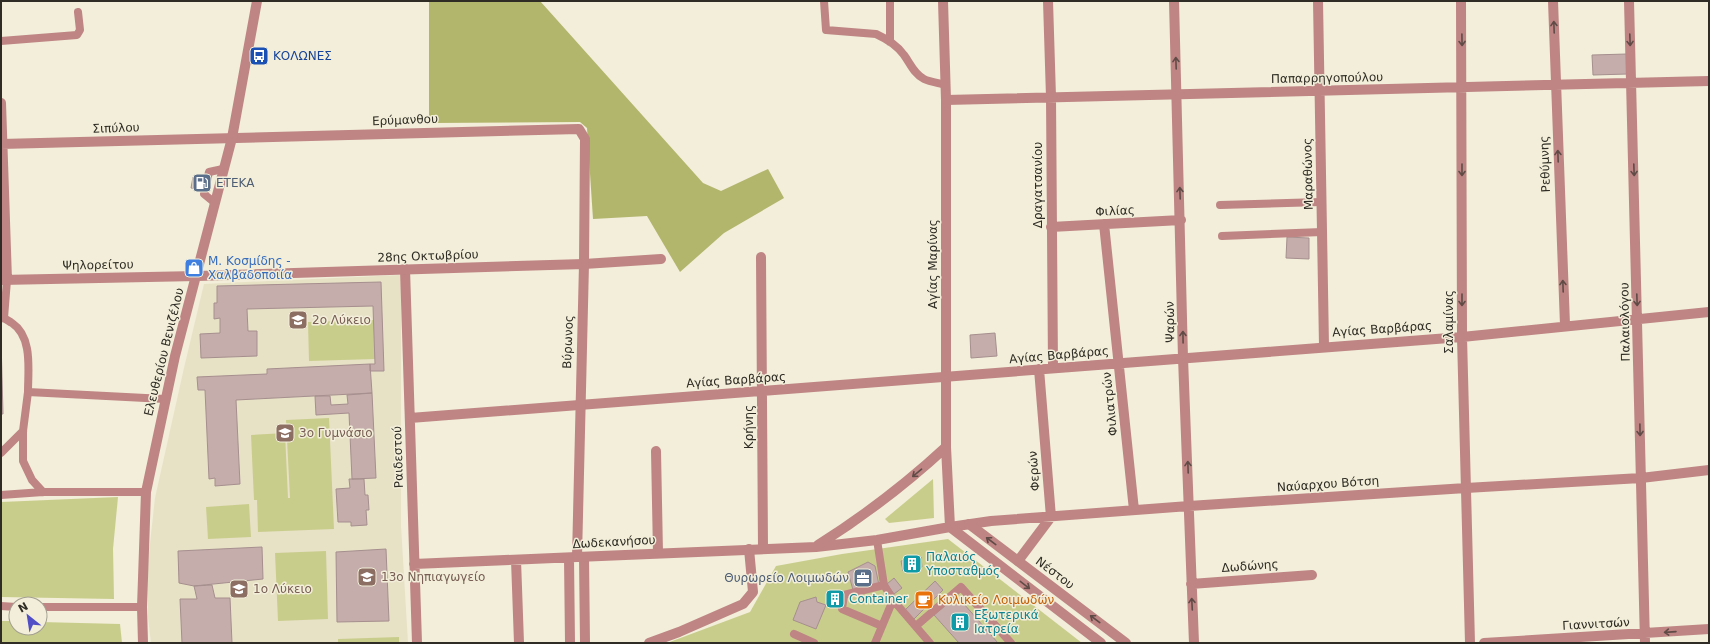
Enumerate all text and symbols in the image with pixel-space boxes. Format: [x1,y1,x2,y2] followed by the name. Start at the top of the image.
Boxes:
[1550,21,1557,34] one-way arrow
[1458,33,1465,46] one-way arrow
[1626,33,1634,46] one-way arrow
[248,45,270,67] bus stop icon: ΚΟΛΩΝΕΣ
[273,49,332,63] place label: ΚΟΛΩΝΕΣ
[1172,57,1180,70] one-way arrow
[1271,70,1383,86] street label: Παπαρρηγοπούλου
[372,112,438,128] street label: Ερύμανθου
[92,120,140,136] street label: Σιπύλου
[1537,135,1553,193] street label: Ρεθύμνης
[1300,138,1316,210] street label: Μαραθώνος
[1031,142,1045,228] street label: Δραγατσανίου
[1554,150,1562,163] one-way arrow
[1458,163,1466,176] one-way arrow
[1630,163,1638,176] one-way arrow
[191,172,213,194] fuel station icon: ΕΤΕΚΑ
[216,176,255,190] place label: ΕΤΕΚΑ
[1176,187,1184,200] one-way arrow
[1095,203,1135,219] street label: Φιλίας
[926,219,940,309] street label: Αγίας Μαρίνας
[377,247,479,265] street label: 28ης Οκτωβρίου
[208,254,292,282] place label: Μ. Κοσμίδης - Χαλβαδοποιία
[62,257,134,273] street label: Ψηλορείτου
[183,257,205,279] shop icon: Μ. Κοσμίδης - Χαλβαδοποιία
[1560,280,1567,293] one-way arrow
[1617,282,1633,362] street label: Παλαιολόγου
[141,286,187,418] street label: Ελευθερίου Βενιζέλου
[1442,290,1456,354] street label: Σαλαμίνας
[1458,293,1466,306] one-way arrow
[1634,293,1641,306] one-way arrow
[1163,301,1177,343] street label: Ψαρών
[287,309,309,331] school or university icon: 2ο Λύκειο
[312,313,371,327] place label: 2ο Λύκειο
[560,315,576,369] street label: Βύρωνος
[1332,319,1432,339] street label: Αγίας Βαρβάρας
[1179,331,1187,344] one-way arrow
[1009,344,1109,366] street label: Αγίας Βαρβάρας
[686,370,786,390] street label: Αγίας Βαρβάρας
[1100,371,1120,437] street label: Φιλιατρών
[742,405,756,449] street label: Κρήνης
[274,422,296,444] school or university icon: 3ο Γυμνάσιο
[1636,423,1644,436] one-way arrow
[299,426,373,440] place label: 3ο Γυμνάσιο
[390,426,406,488] street label: Ραιδεστού
[1026,450,1042,492] street label: Φερών
[1184,461,1192,474] one-way arrow
[912,469,923,478] one-way arrow
[1276,473,1380,495] street label: Ναύαρχου Βότση
[572,533,656,551] street label: Δωδεκανήσου
[986,536,997,545] one-way arrow
[925,550,1000,578] place label: Παλαιός Υποσταθμός
[901,553,923,575] building icon: Παλαιός Υποσταθμός
[1033,554,1077,592] street label: Νέστου
[1221,557,1279,575] street label: Δωδώνης
[356,566,378,588] school or university icon: 13ο Νηπιαγωγείο
[852,567,874,589] office icon: Θυρωρείο Λοιμωδών
[381,570,485,584] place label: 13ο Νηπιαγωγείο
[724,571,849,585] place label: Θυρωρείο Λοιμωδών
[228,578,250,600] school or university icon: 1ο Λύκειο
[1020,581,1031,589] one-way arrow
[253,582,312,596] place label: 1ο Λύκειο
[824,588,846,610] building icon: Container
[913,589,935,611] cafe icon: Κυλικείο Λοιμωδών
[849,592,908,606] place label: Container
[938,593,1054,607] place label: Κυλικείο Λοιμωδών
[8,596,48,636] north arrow
[1188,598,1196,611] one-way arrow
[16,600,30,616] text: N
[974,608,1039,636] place label: Εξωτερικά Ιατρεία
[949,611,971,633] building icon: Εξωτερικά Ιατρεία
[1089,615,1100,624] one-way arrow
[1562,615,1630,633] street label: Γιαννιτσών
[1664,629,1677,636] one-way arrow

